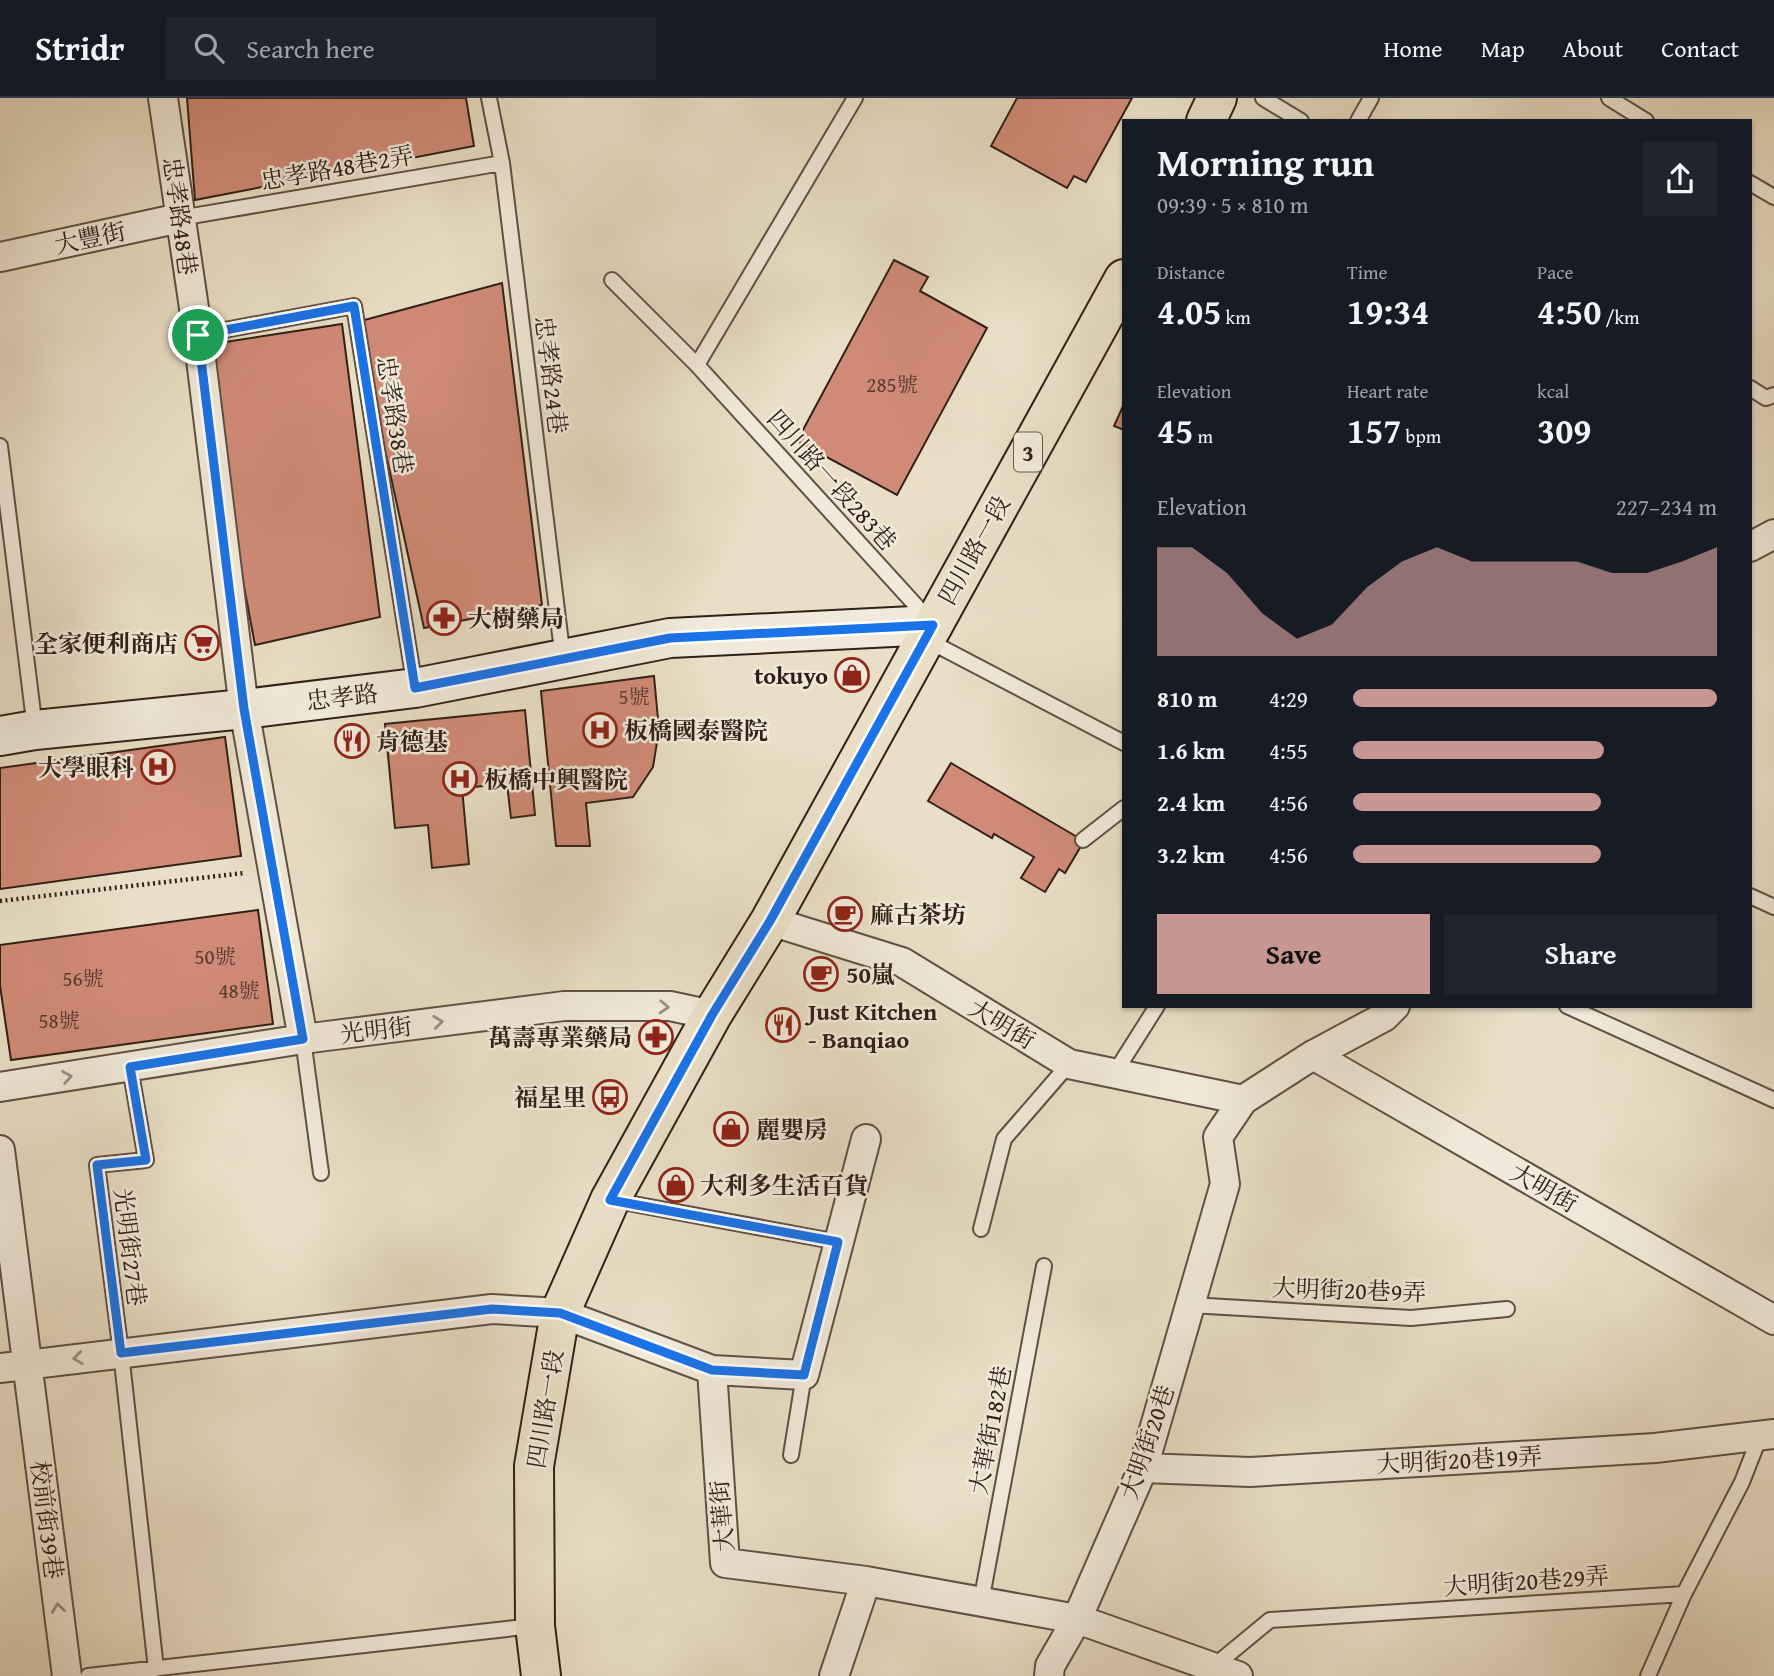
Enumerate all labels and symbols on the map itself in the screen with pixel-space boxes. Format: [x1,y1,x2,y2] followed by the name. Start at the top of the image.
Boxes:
[258,137,416,199] street label: 忠孝路48巷2弄
[154,155,206,277] street label: 忠孝路48巷
[51,213,129,263] street label: 大豐街
[168,305,228,365] pin
[526,314,576,436] street label: 忠孝路24巷
[368,353,422,477] street label: 忠孝路38巷
[866,369,918,400] house number: 285號
[759,402,905,558] street label: 四川路一段283巷
[1014,432,1042,472] road number: 3
[930,489,1018,611] street label: 四川路一段
[425,599,463,637] pharmacy icon: 大樹藥局
[468,601,564,636] place label: 大樹藥局
[183,624,221,662] supermarket icon: 全家便利商店
[34,626,178,661] place label: 全家便利商店
[833,656,871,694] shop icon: tokuyo
[754,658,828,693] place label: tokuyo
[304,675,380,719] street label: 忠孝路
[618,681,650,712] house number: 5號
[581,711,619,749] hospital icon: 板橋國泰醫院
[624,713,768,748] place label: 板橋國泰醫院
[333,722,371,760] restaurant icon: 肯德基
[376,724,448,759] place label: 肯德基
[139,748,177,786] hospital icon: 大學眼科
[38,750,134,785] place label: 大學眼科
[441,760,479,798] hospital icon: 板橋中興醫院
[484,762,628,797] place label: 板橋中興醫院
[826,895,864,933] cafe icon: 麻古茶坊
[870,897,966,932] place label: 麻古茶坊
[194,941,236,972] house number: 50號
[802,955,840,993] cafe icon: 50嵐
[846,957,895,992] place label: 50嵐
[62,963,104,994] house number: 56號
[218,975,260,1006] house number: 48號
[962,990,1042,1058] street label: 大明街
[804,994,937,1057] place label: Just Kitchen - Banqiao
[659,999,670,1014] one-way arrow
[38,1005,80,1036] house number: 58號
[764,1006,802,1044] restaurant icon: Just Kitchen - Banqiao
[338,1008,414,1052] street label: 光明街
[432,1015,444,1030] one-way arrow
[637,1018,675,1056] pharmacy icon: 萬壽專業藥局
[488,1020,632,1055] place label: 萬壽專業藥局
[62,1070,73,1085] one-way arrow
[591,1078,629,1116] bus stop icon: 福星里
[514,1080,586,1115] place label: 福星里
[712,1110,750,1148] shop icon: 麗嬰房
[756,1112,828,1147] place label: 麗嬰房
[1504,1155,1584,1221] street label: 大明街
[657,1166,695,1204] shop icon: 大利多生活百貨
[700,1168,868,1203] place label: 大利多生活百貨
[105,1186,155,1308] street label: 光明街27巷
[1271,1270,1427,1310] street label: 大明街20巷9弄
[518,1347,572,1471] street label: 四川路一段
[72,1350,84,1365] one-way arrow
[960,1363,1020,1497] street label: 大華街182巷
[1111,1380,1183,1504] street label: 大明街20巷
[1375,1438,1543,1482] street label: 大明街20巷19弄
[22,1459,72,1581] street label: 校前街39巷
[701,1479,743,1553] street label: 大華街
[1442,1558,1610,1604] street label: 大明街20巷29弄
[51,1602,66,1614] one-way arrow

